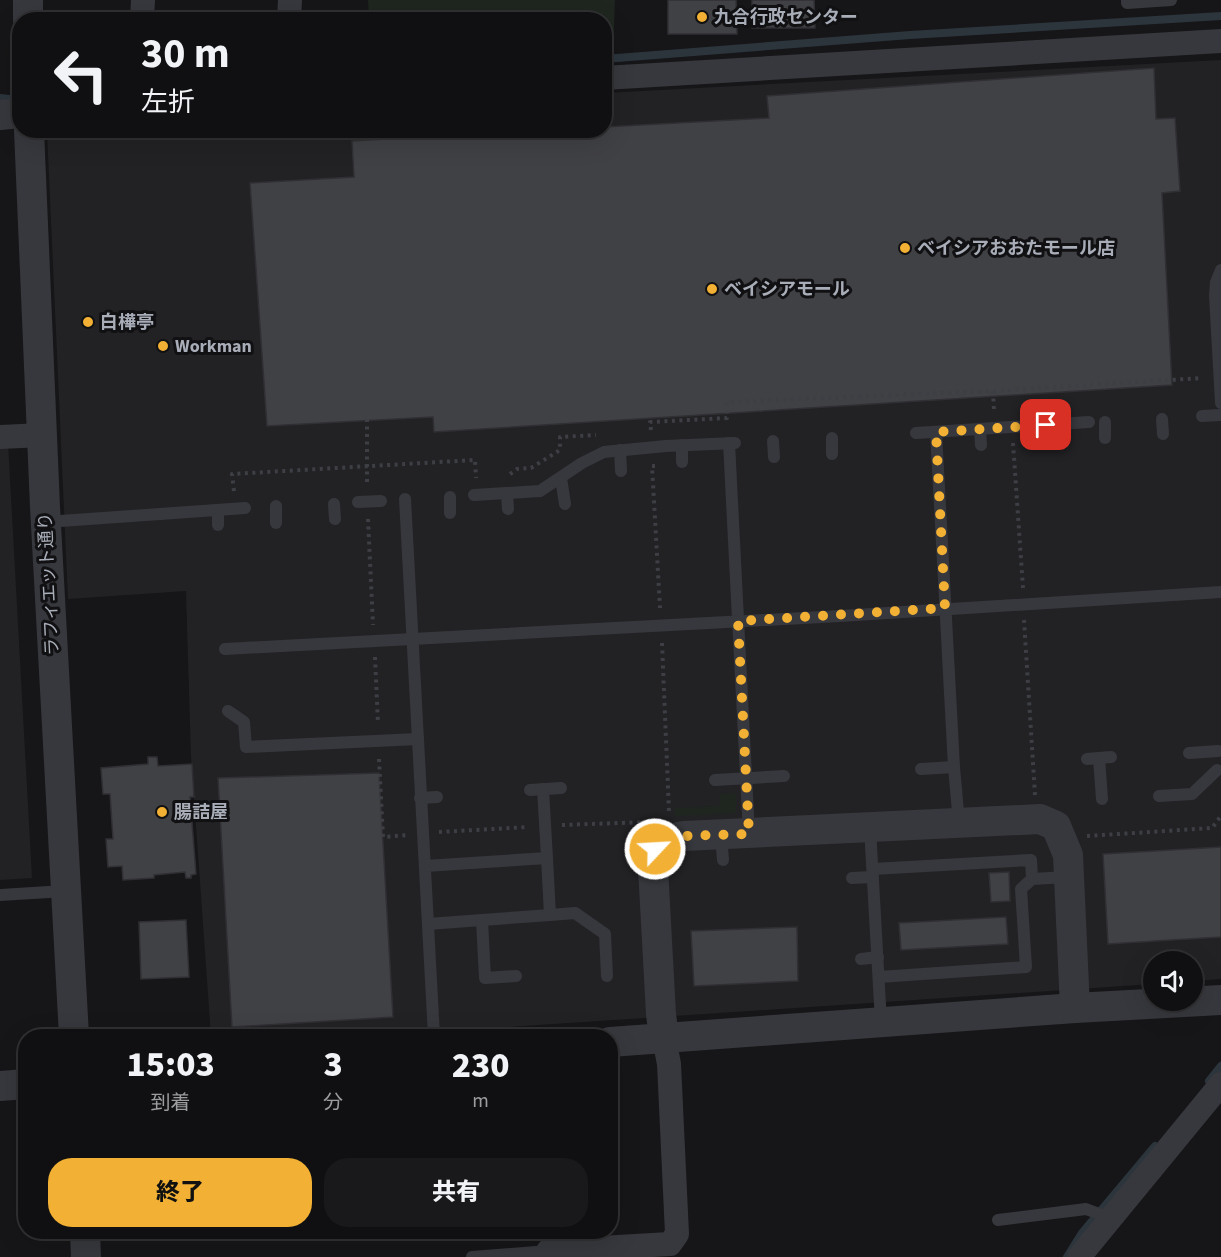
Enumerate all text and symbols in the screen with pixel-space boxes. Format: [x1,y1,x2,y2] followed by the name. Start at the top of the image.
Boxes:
[714,5,858,30] place label: 九合行政センター
[695,10,709,24] marker: 九合行政センター
[141,24,230,84] text: 30 m
[42,36,120,114] icon: left
[141,83,195,122] text: 左折
[917,236,1115,261] place label: ベイシアおおたモール店
[898,241,912,255] marker: ベイシアおおたモール店
[724,277,850,302] place label: ベイシアモール
[705,282,719,296] marker: ベイシアモール
[100,310,154,335] place label: 白樺亭
[81,315,95,329] marker: 白樺亭
[175,334,252,359] place label: Workman
[156,339,170,353] marker: Workman
[1020,399,1071,450] pin
[1029,408,1062,441] icon: arrive
[33,512,65,656] street label: ラフィエット通り
[174,800,228,825] place label: 腸詰屋
[155,805,169,819] marker: 腸詰屋
[623,817,687,881] position arrow
[1143,951,1203,1011] map controls
[1143,951,1203,1011] button: sound
[127,1039,215,1090] text: 15:03
[324,1039,343,1090] text: 3
[452,1040,509,1091] text: 230
[472,1087,489,1115] text: m
[151,1089,191,1117] text: 到着
[323,1089,343,1117] text: 分
[48,1158,312,1227] button: 終了
[324,1158,588,1227] button: 共有

